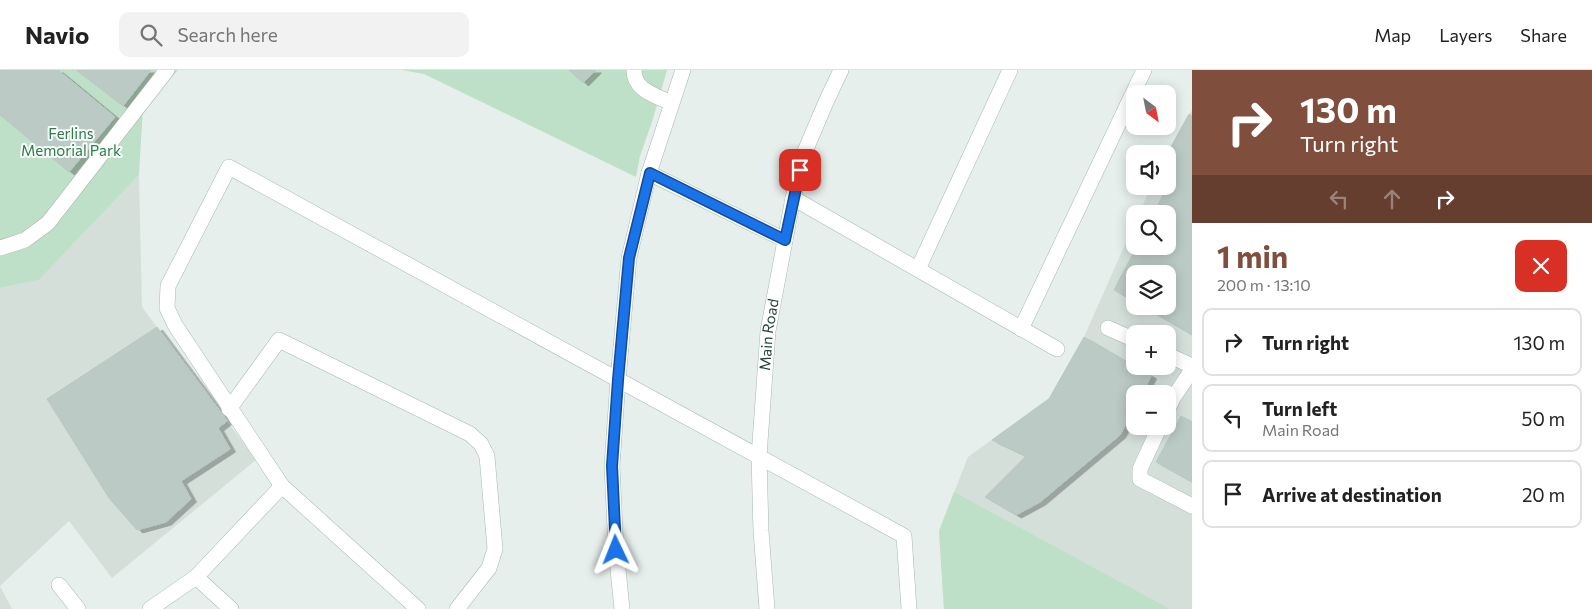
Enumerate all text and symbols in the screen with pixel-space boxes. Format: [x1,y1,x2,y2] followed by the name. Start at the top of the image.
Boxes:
[119,12,469,57] search box
[25,20,89,49] text: Navio
[137,21,165,49] icon: search
[177,23,278,46] text: Search here
[1374,24,1411,46] text: Map
[1439,24,1492,46] text: Layers
[1520,24,1567,46] text: Share
[1126,85,1176,135] north arrow
[1126,85,1176,435] map controls
[1300,87,1397,130] text: 130 m
[1217,90,1282,155] icon: right
[21,124,121,159] park label: Ferlins Memorial Park
[1300,130,1398,157] text: Turn right
[1126,145,1176,195] button: sound
[779,149,821,191] pin
[786,156,814,184] icon: arrive
[1325,185,1353,213] icon: left
[1378,185,1406,213] icon: ahead
[1431,185,1459,213] icon: right
[1126,205,1176,255] button: search
[1217,237,1288,274] text: 1 min
[1515,240,1567,292] button: close
[1126,265,1176,315] button: layers
[1217,275,1311,294] text: 200 m · 13:10
[755,297,782,371] street label: Main Road
[1126,325,1176,375] button: +
[1219,328,1247,356] icon: right
[1262,331,1349,354] text: Turn right
[1513,331,1565,354] text: 130 m
[1126,385,1176,435] button: −
[1262,397,1337,420] text: Turn left
[1219,404,1247,432] icon: left
[1521,407,1565,430] text: 50 m
[1262,420,1339,439] text: Main Road
[1219,480,1247,508] icon: arrive
[1262,483,1442,506] text: Arrive at destination
[1522,483,1565,506] text: 20 m
[589,523,641,575] position arrow

